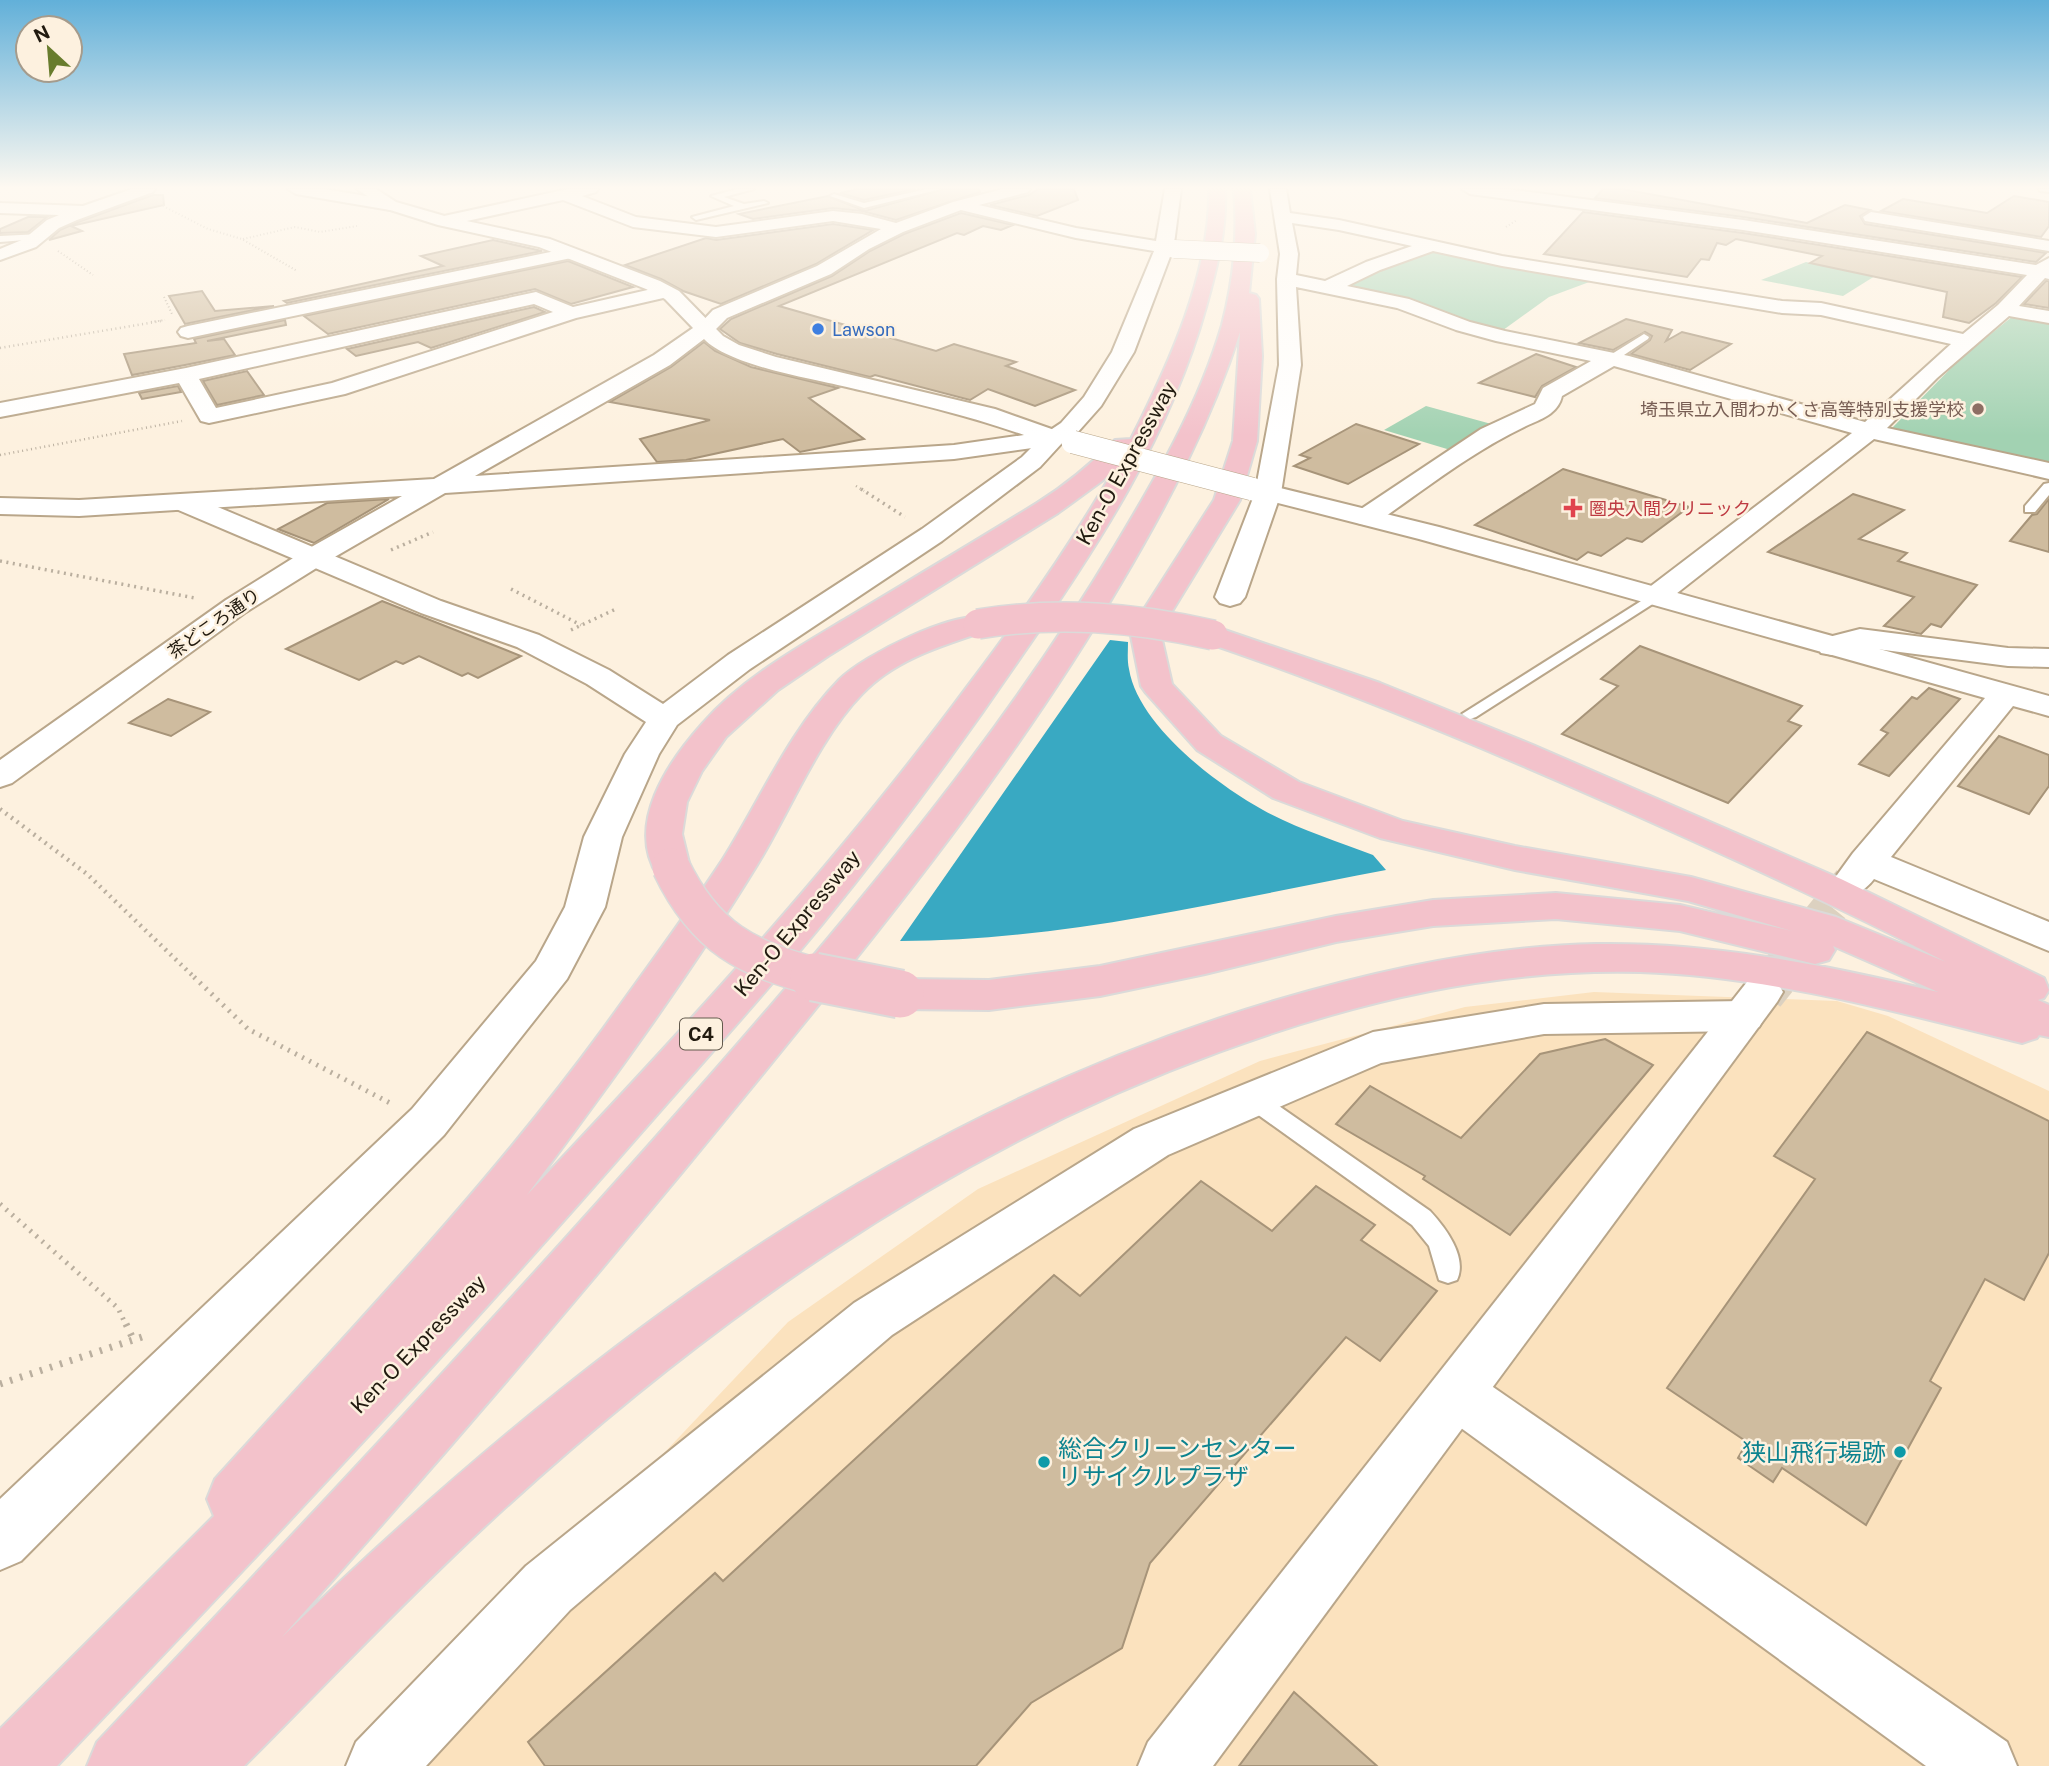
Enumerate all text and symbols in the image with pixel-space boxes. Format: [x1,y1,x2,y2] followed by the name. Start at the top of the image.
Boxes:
[14,14,84,84] north arrow
[30,21,53,47] text: N
[832,319,895,340] place label: Lawson
[810,321,826,337] marker: Lawson
[1071,377,1181,549] street label: Ken-O Expressway
[1640,399,1964,420] place label: 埼玉県立入間わかくさ高等特別支援学校
[1970,401,1986,417] marker: 埼玉県立入間わかくさ高等特別支援学校
[1563,498,1583,518] marker: 圏央入間クリニック
[1589,498,1751,519] place label: 圏央入間クリニック
[164,584,264,662] street label: 茶どころ通り
[729,845,865,1001] street label: Ken-O Expressway
[680,1018,722,1050] road number: C4
[345,1269,491,1419] street label: Ken-O Expressway
[1058,1434,1297,1490] place label: 総合クリーンセンター リサイクルプラザ
[1742,1438,1886,1466] place label: 狭山飛行場跡
[1892,1444,1908,1460] marker: 狭山飛行場跡
[1036,1454,1052,1470] marker: 総合クリーンセンター リサイクルプラザ

